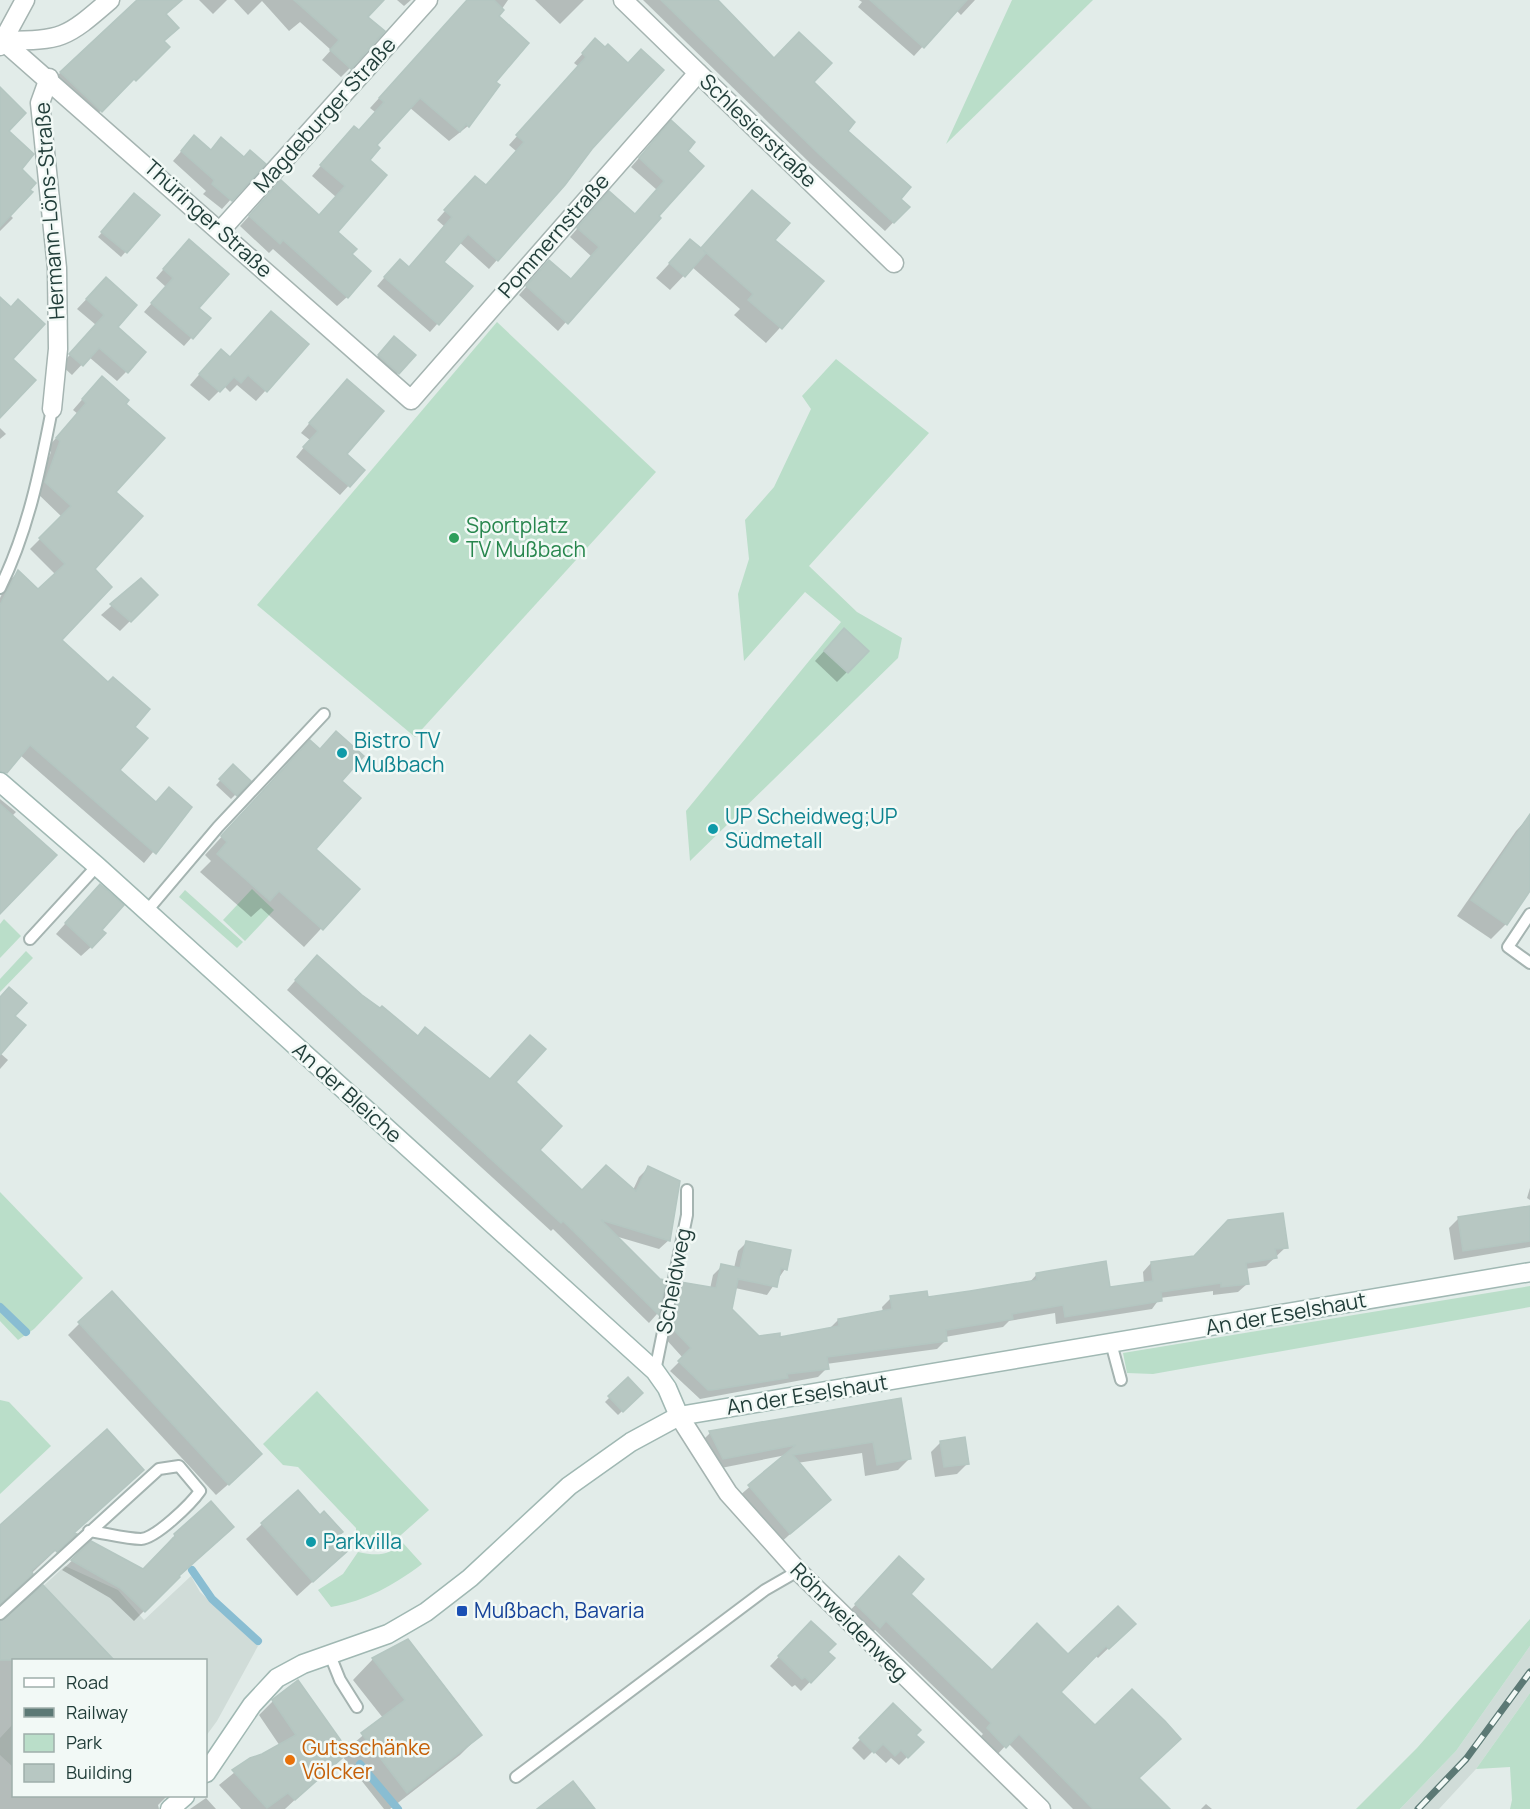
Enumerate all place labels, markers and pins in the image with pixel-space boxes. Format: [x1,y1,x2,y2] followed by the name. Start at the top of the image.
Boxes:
[466,511,586,563] place label: Sportplatz TV Mußbach
[447,531,461,545] marker: Sportplatz TV Mußbach
[354,726,445,778] place label: Bistro TV Mußbach
[335,746,349,760] marker: Bistro TV Mußbach
[725,802,898,854] place label: UP Scheidweg;UP Südmetall
[706,822,720,836] marker: UP Scheidweg;UP Südmetall
[323,1527,402,1555] place label: Parkvilla
[304,1535,318,1549] marker: Parkvilla
[474,1596,644,1624] place label: Mußbach, Bavaria
[455,1604,469,1618] marker: Mußbach, Bavaria
[302,1733,430,1785] place label: Gutsschänke Völcker
[283,1753,297,1767] marker: Gutsschänke Völcker

